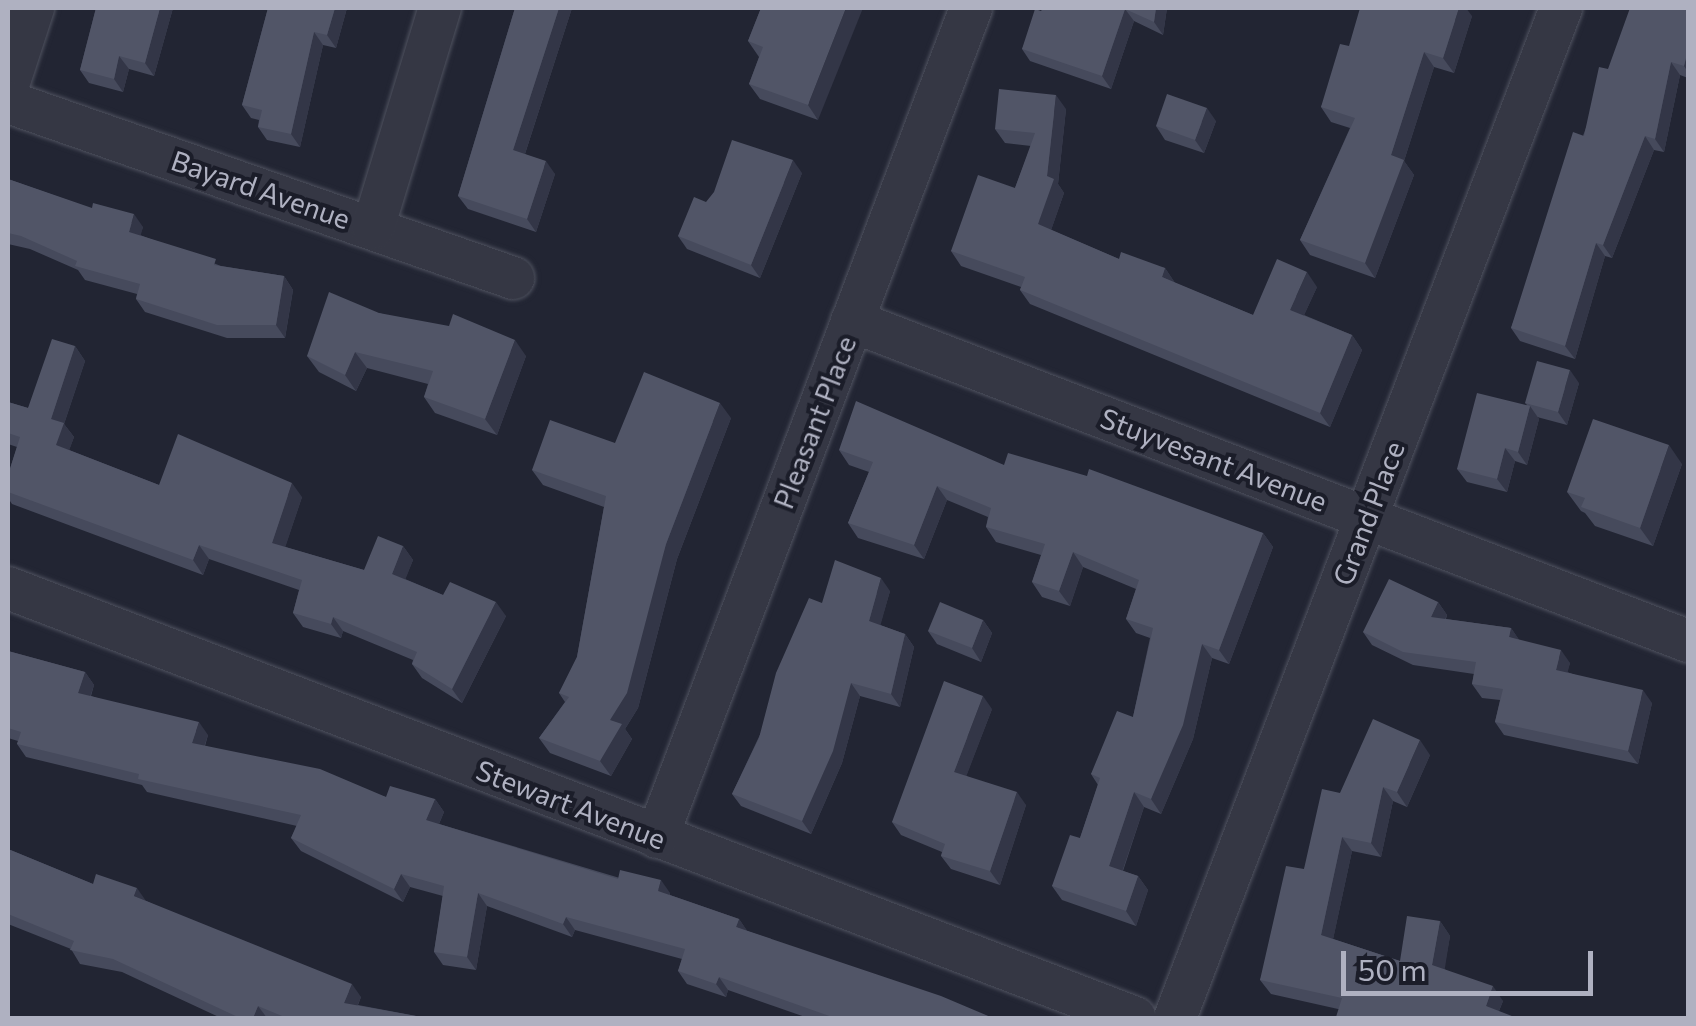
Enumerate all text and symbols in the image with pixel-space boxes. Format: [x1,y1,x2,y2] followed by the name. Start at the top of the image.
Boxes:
[167,143,355,235] street label: Bayard Avenue
[766,331,862,513] street label: Pleasant Place
[1096,400,1332,518] street label: Stuyvesant Avenue
[1325,436,1411,590] street label: Grand Place
[472,752,670,856] street label: Stewart Avenue
[1346,931,1598,993] scale bar
[1358,950,1427,987] text: 50 m

